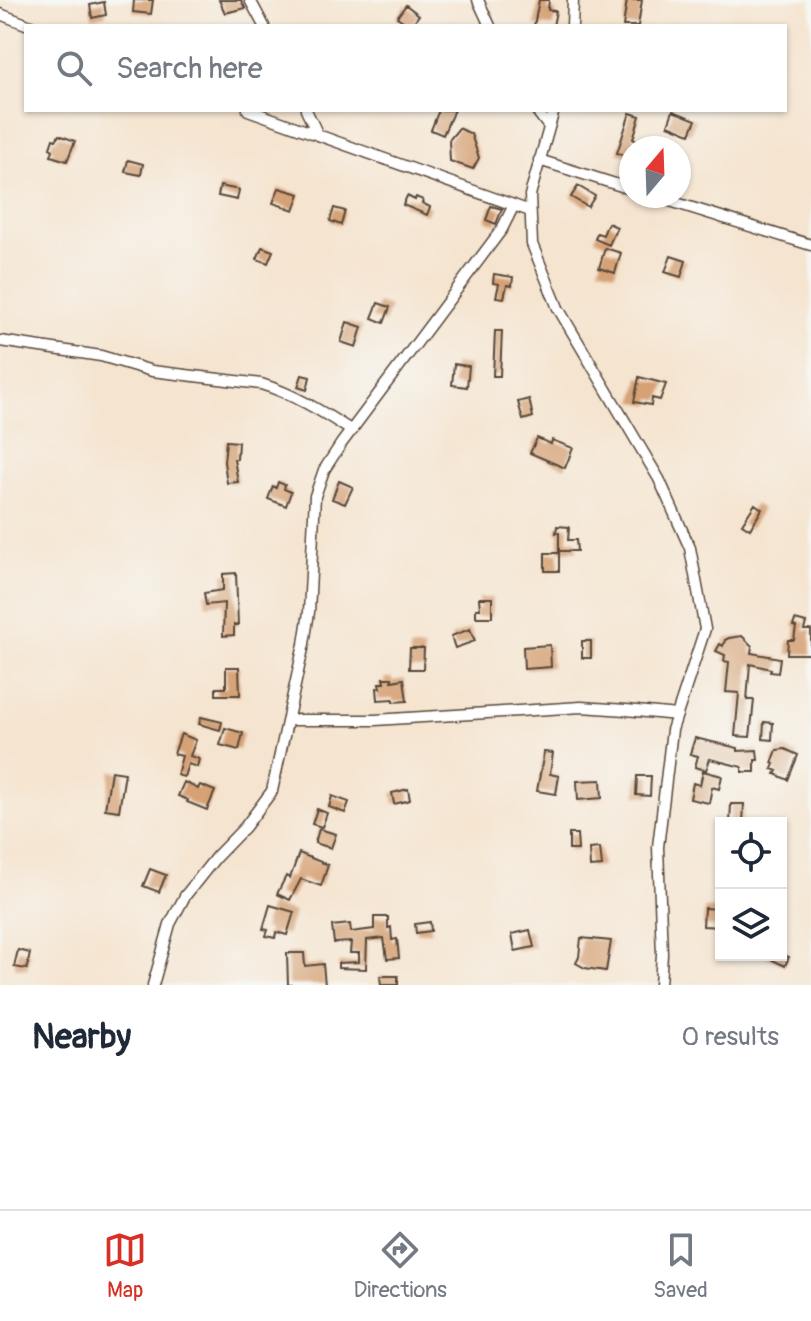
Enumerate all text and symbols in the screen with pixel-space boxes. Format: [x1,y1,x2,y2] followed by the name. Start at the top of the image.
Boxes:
[24,24,787,112] search box
[52,46,96,90] icon: search
[116,50,263,87] text: Search here
[619,136,691,208] north arrow
[715,817,787,961] map controls
[715,817,787,889] button: locate
[715,889,787,961] button: layers
[32,1016,131,1059] text: Nearby
[682,1021,779,1053] text: 0 results
[103,1228,147,1304] tab: Map
[354,1228,447,1304] tab: Directions
[653,1228,708,1304] tab: Saved

